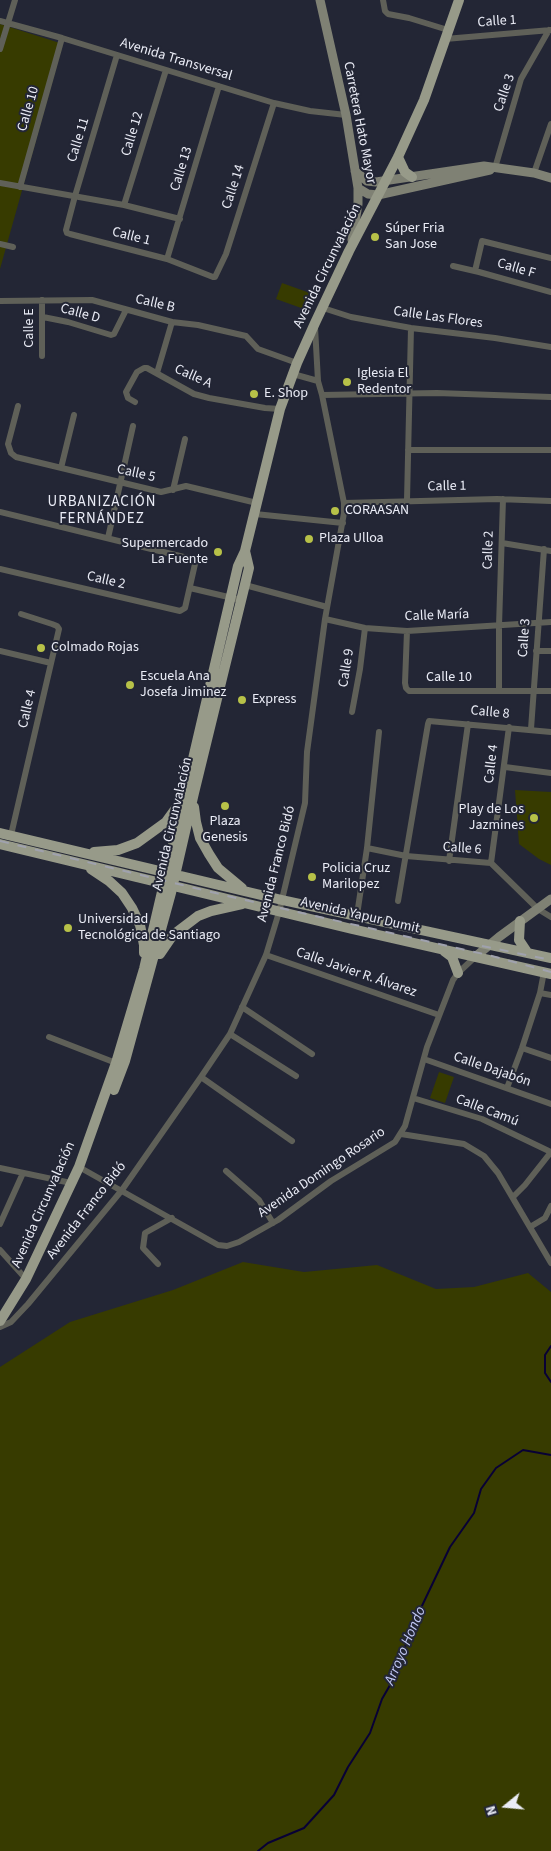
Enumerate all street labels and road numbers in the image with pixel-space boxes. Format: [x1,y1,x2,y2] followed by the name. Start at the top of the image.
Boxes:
[477,12,517,32] street label: Calle 1
[118,35,234,85] street label: Avenida Transversal
[339,60,379,186] street label: Carretera Hato Mayor
[491,72,519,114] street label: Calle 3
[15,85,43,133] street label: Calle 10
[118,110,148,158] street label: Calle 12
[64,116,94,164] street label: Calle 11
[167,145,197,193] street label: Calle 13
[219,163,249,211] street label: Calle 14
[291,201,365,331] street label: Avenida Circunvalación
[110,224,152,250] street label: Calle 1
[495,256,537,282] street label: Calle F
[134,291,176,317] street label: Calle B
[58,301,102,327] street label: Calle D
[392,303,484,333] street label: Calle Las Flores
[22,308,38,348] street label: Calle E
[172,361,214,393] street label: Calle A
[115,461,157,487] street label: Calle 5
[427,478,467,496] street label: Calle 1
[480,530,498,570] street label: Calle 2
[85,568,127,594] street label: Calle 2
[404,606,470,626] street label: Calle María
[515,618,535,658] street label: Calle 3
[336,647,358,689] street label: Calle 9
[426,670,472,686] street label: Calle 10
[15,688,41,730] street label: Calle 4
[470,703,510,723] street label: Calle 8
[481,744,503,784] street label: Calle 4
[149,756,197,892] street label: Avenida Circunvalación
[254,804,300,924] street label: Avenida Franco Bidó
[442,839,482,859] street label: Calle 6
[299,894,421,938] street label: Avenida Yapur Dumit
[293,944,419,1002] street label: Calle Javier R. Álvarez
[451,1049,533,1091] street label: Calle Dajabón
[453,1091,521,1131] street label: Calle Camú
[255,1124,389,1222] street label: Avenida Domingo Rosario
[9,1139,79,1271] street label: Avenida Circunvalación
[44,1159,130,1263] street label: Avenida Franco Bidó

